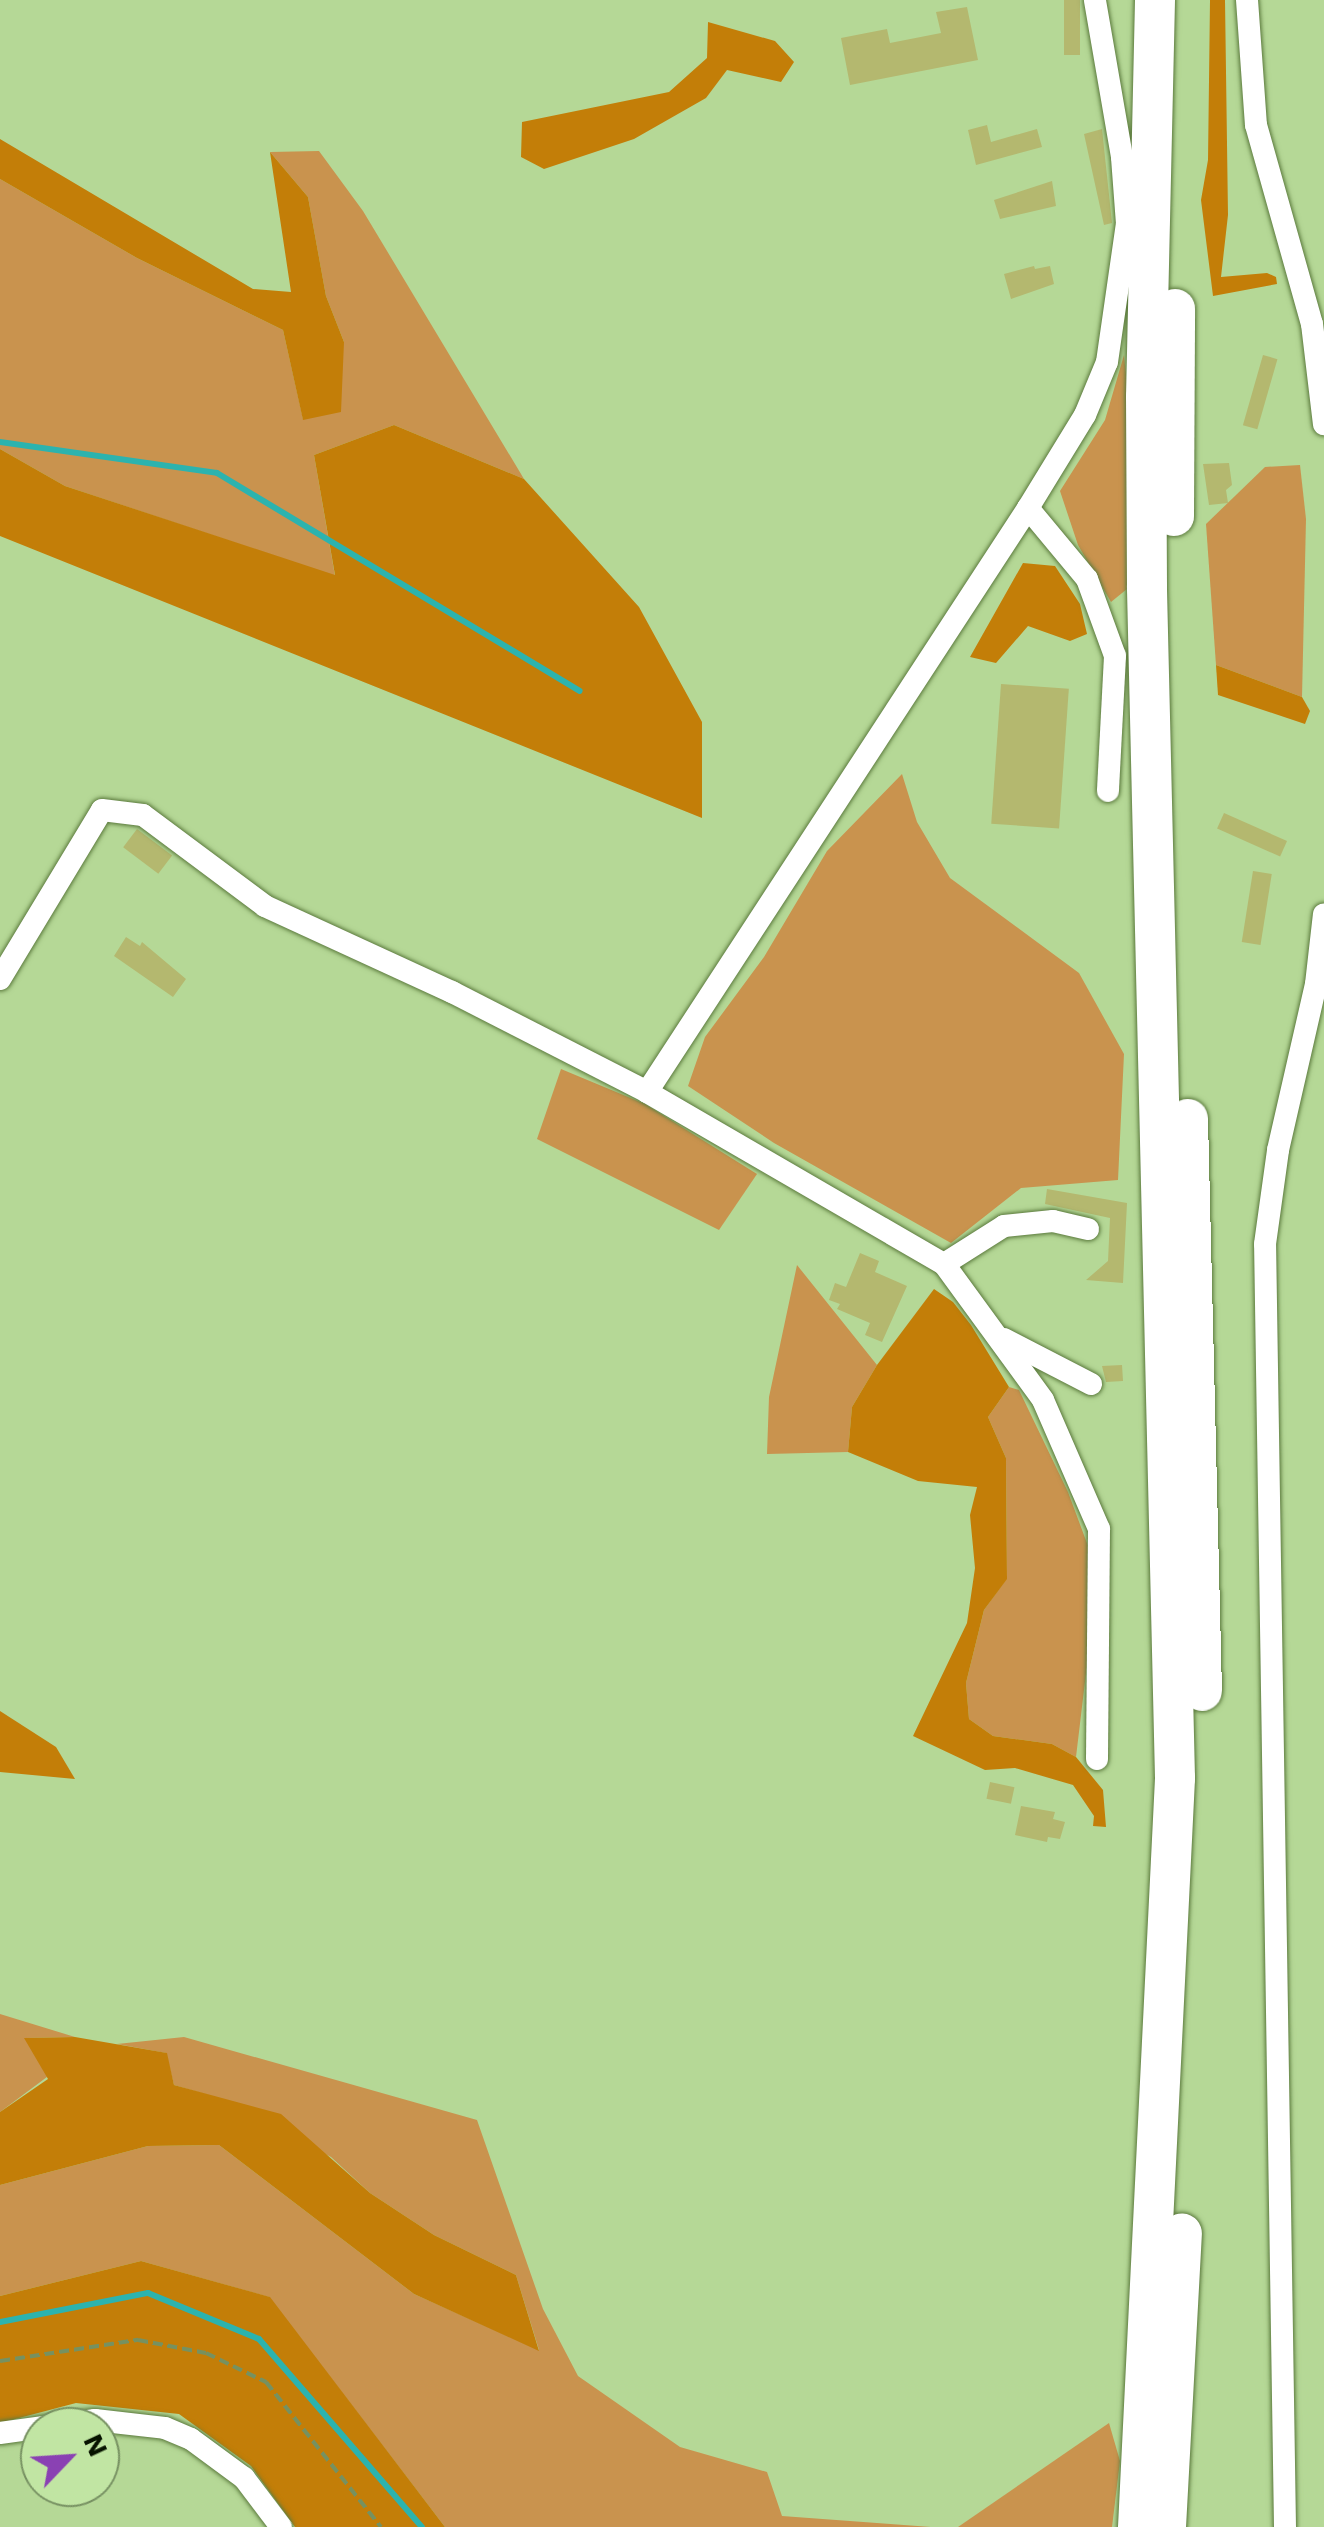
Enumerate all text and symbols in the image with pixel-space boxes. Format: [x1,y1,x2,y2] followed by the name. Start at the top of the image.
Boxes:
[20,2407,120,2507] north arrow
[76,2429,115,2461] text: N

